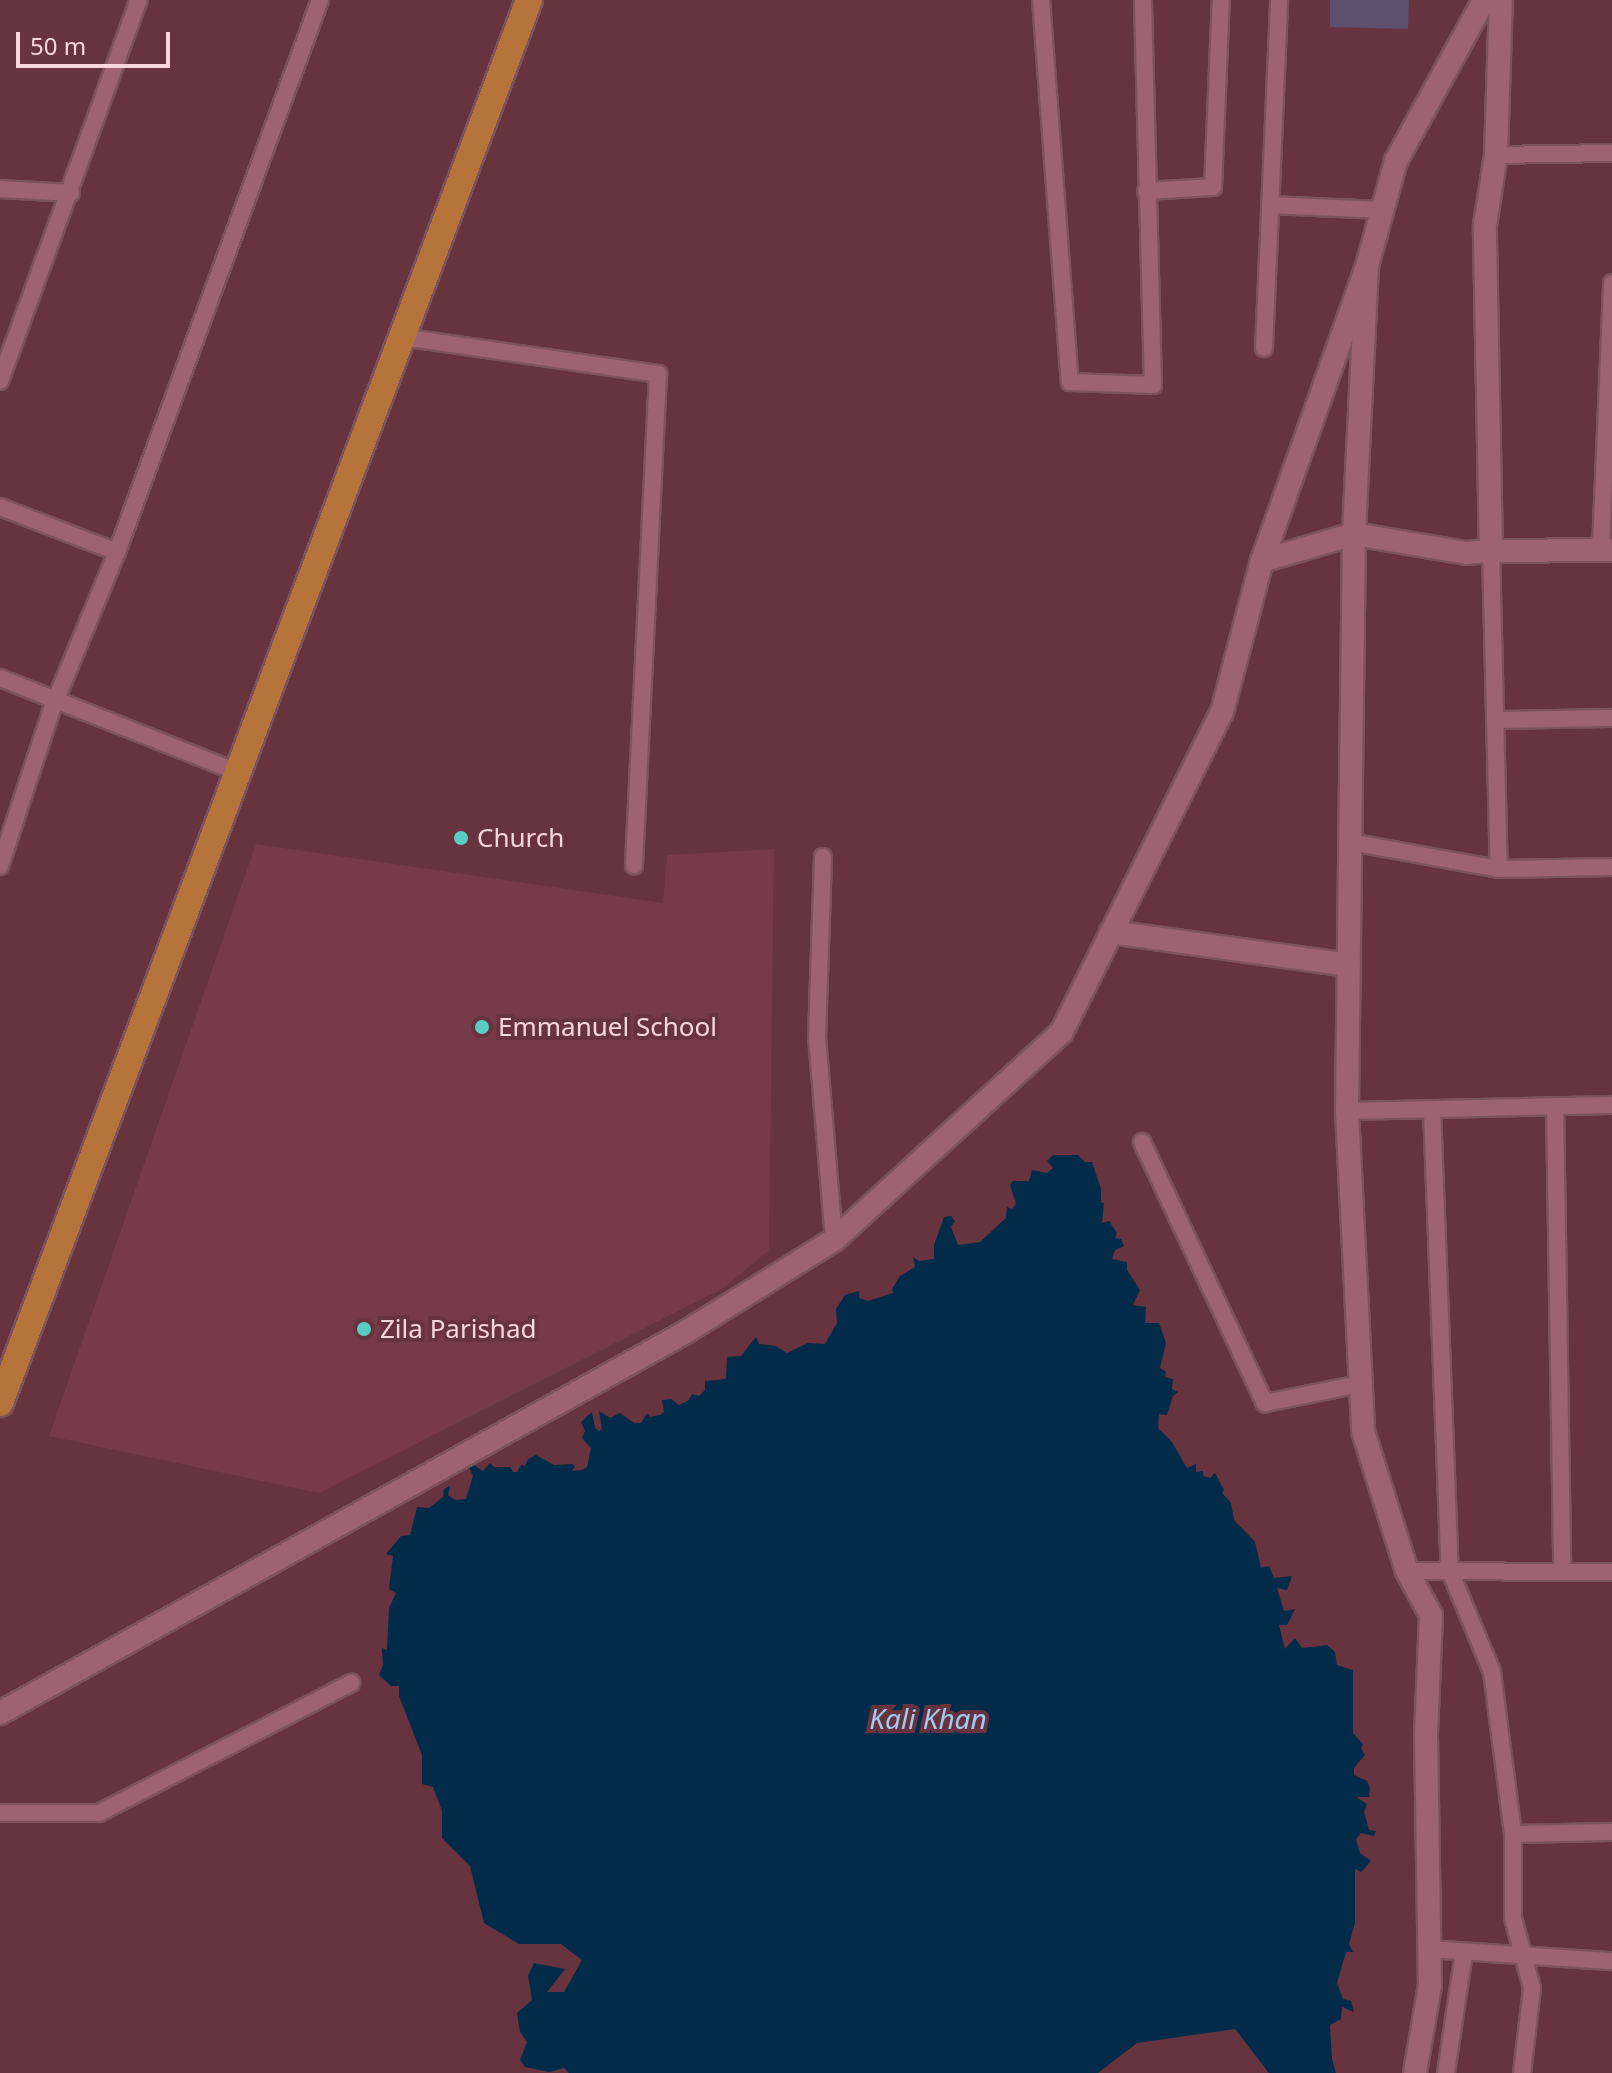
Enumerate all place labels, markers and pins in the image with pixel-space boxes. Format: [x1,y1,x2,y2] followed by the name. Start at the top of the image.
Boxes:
[477,822,564,854] place label: Church
[452,829,470,847] marker: Church
[498,1011,717,1043] place label: Emmanuel School
[473,1018,491,1036] marker: Emmanuel School
[380,1313,536,1345] place label: Zila Parishad
[355,1320,373,1338] marker: Zila Parishad

